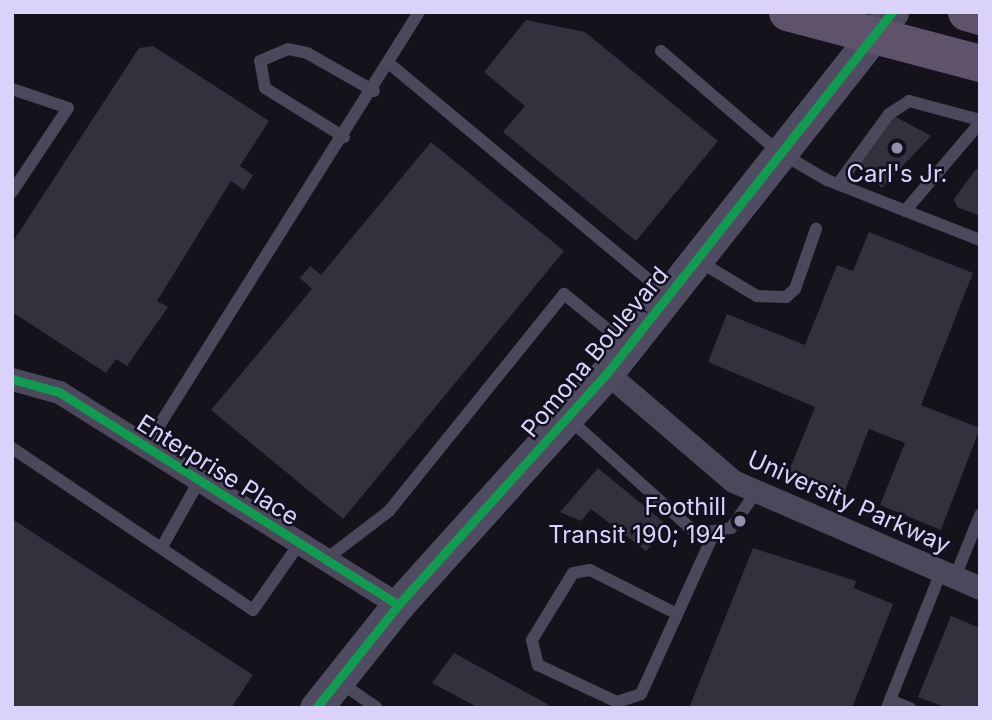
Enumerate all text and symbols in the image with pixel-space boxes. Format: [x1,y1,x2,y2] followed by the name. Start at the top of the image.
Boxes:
[889,140,905,156] marker: Carl's Jr.
[847,160,947,188] place label: Carl's Jr.
[515,261,675,443] street label: Pomona Boulevard
[132,409,304,531] street label: Enterprise Place
[743,444,955,560] street label: University Parkway
[548,493,726,549] place label: Foothill Transit 190; 194
[732,513,748,529] marker: Foothill Transit 190; 194

